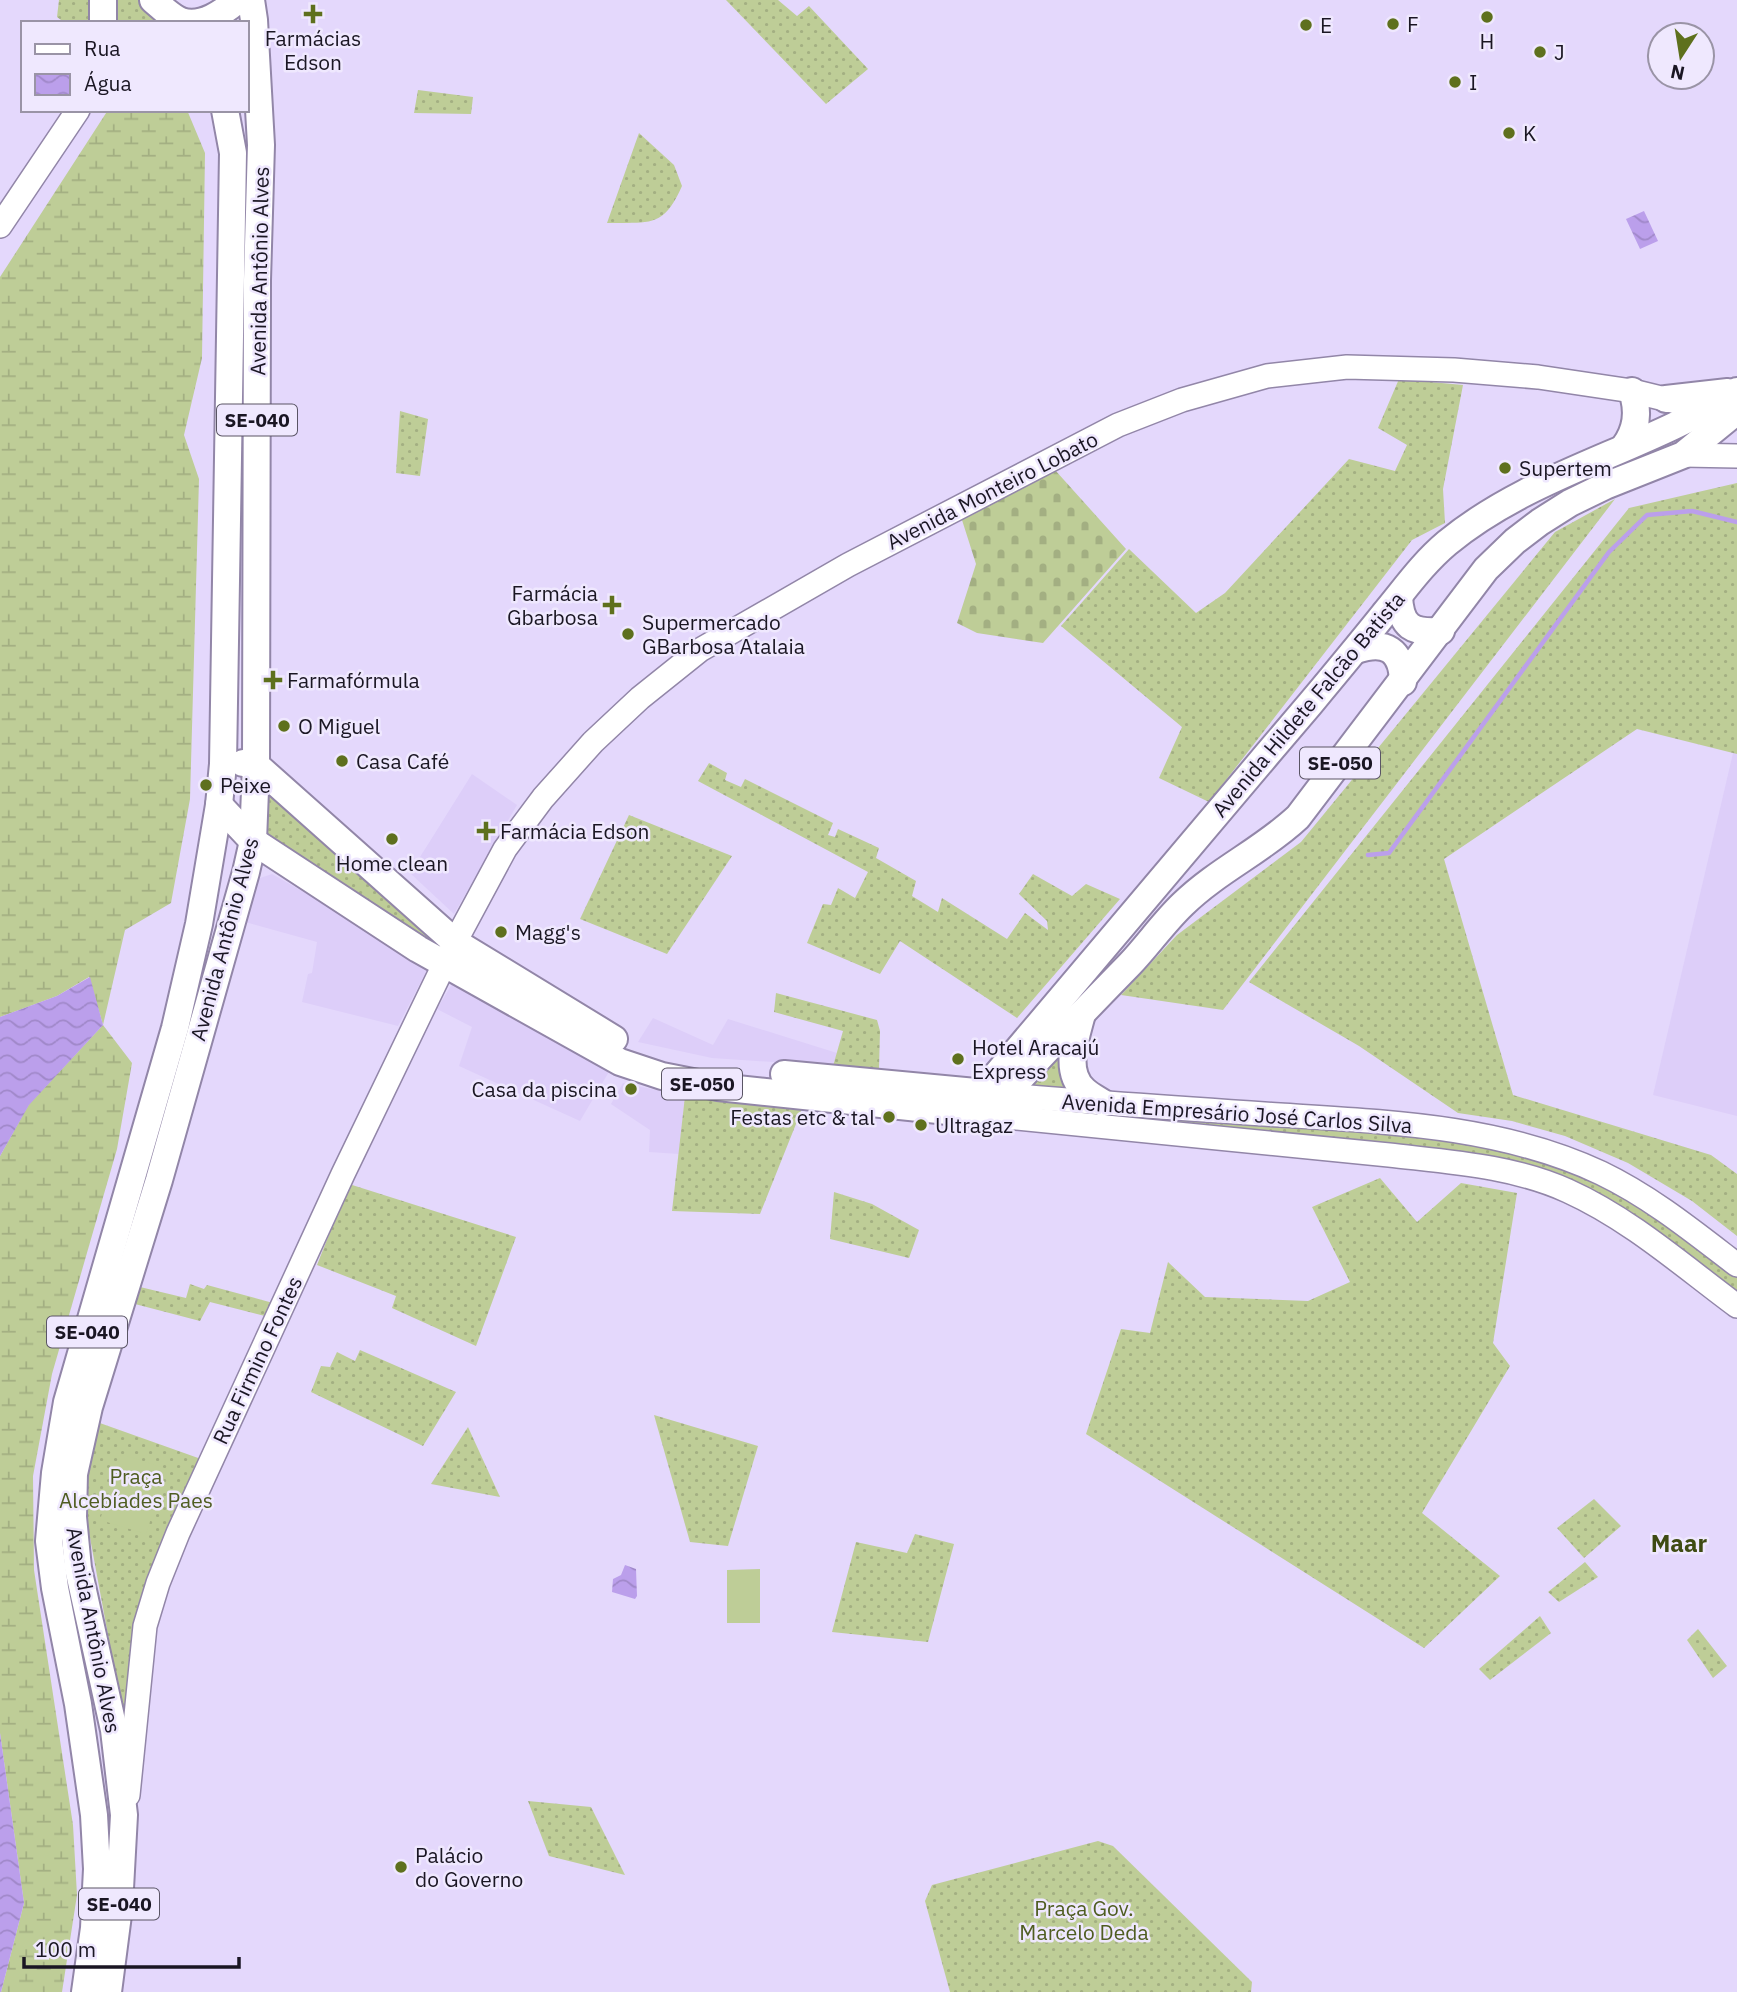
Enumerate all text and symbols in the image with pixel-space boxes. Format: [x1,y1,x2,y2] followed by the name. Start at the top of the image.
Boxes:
[305,6,321,22] marker: Farmácias Edson
[1479,9,1495,25] marker: H
[1407,10,1419,38] place label: F
[1320,11,1332,39] place label: E
[1385,16,1401,32] marker: F
[1298,17,1314,33] marker: E
[21,21,248,112] legend
[1646,21,1716,91] north arrow
[265,24,361,76] place label: Farmácias Edson
[1480,27,1494,55] place label: H
[84,34,121,62] text: Rua
[1554,38,1565,66] place label: J
[1532,44,1548,60] marker: J
[1668,59,1687,86] text: N
[1469,68,1477,96] place label: I
[84,69,132,97] text: Água
[1447,74,1463,90] marker: I
[1523,119,1536,147] place label: K
[1501,125,1517,141] marker: K
[243,166,275,376] street label: Avenida Antônio Alves
[217,404,297,436] road number: SE-040
[881,424,1103,556] street label: Avenida Monteiro Lobato
[1519,454,1612,482] place label: Supertem
[1497,460,1513,476] marker: Supertem
[507,579,598,631] place label: Farmácia Gbarbosa
[1205,585,1411,823] street label: Avenida Hildete Falcão Batista
[604,597,620,613] marker: Farmácia Gbarbosa
[642,608,805,660] place label: Supermercado GBarbosa Atalaia
[620,626,636,642] marker: Supermercado GBarbosa Atalaia
[287,666,420,694] place label: Farmafórmula
[265,672,281,688] marker: Farmafórmula
[298,712,381,740] place label: O Miguel
[276,718,292,734] marker: O Miguel
[356,747,449,775] place label: Casa Café
[1300,748,1380,778] road number: SE-050
[334,753,350,769] marker: Casa Café
[220,771,271,799] place label: Peixe
[198,777,214,793] marker: Peixe
[500,817,649,845] place label: Farmácia Edson
[478,823,494,839] marker: Farmácia Edson
[384,831,400,847] marker: Home clean
[183,834,265,1044] street label: Avenida Antônio Alves
[336,849,448,877] place label: Home clean
[515,918,581,946] place label: Magg's
[493,924,509,940] marker: Magg's
[972,1033,1099,1085] place label: Hotel Aracajú Express
[950,1051,966,1067] marker: Hotel Aracajú Express
[662,1068,742,1100] road number: SE-050
[471,1075,617,1103] place label: Casa da piscina
[623,1081,639,1097] marker: Casa da piscina
[1061,1087,1413,1139] street label: Avenida Empresário José Carlos Silva
[730,1103,875,1131] place label: Festas etc & tal
[881,1109,897,1125] marker: Festas etc & tal
[935,1111,1013,1139] place label: Ultragaz
[913,1117,929,1133] marker: Ultragaz
[206,1271,308,1449] street label: Rua Firmino Fontes
[47,1316,127,1348] road number: SE-040
[59,1462,213,1514] park label: Praça Alcebíades Paes
[60,1525,128,1735] street label: Avenida Antônio Alves
[1651,1527,1708,1559] district label: Maar
[415,1841,523,1893] place label: Palácio do Governo
[393,1859,409,1875] marker: Palácio do Governo
[79,1888,159,1920] road number: SE-040
[1019,1894,1149,1946] park label: Praça Gov. Marcelo Deda
[24,1926,240,1970] scale bar
[35,1935,96,1963] text: 100 m

